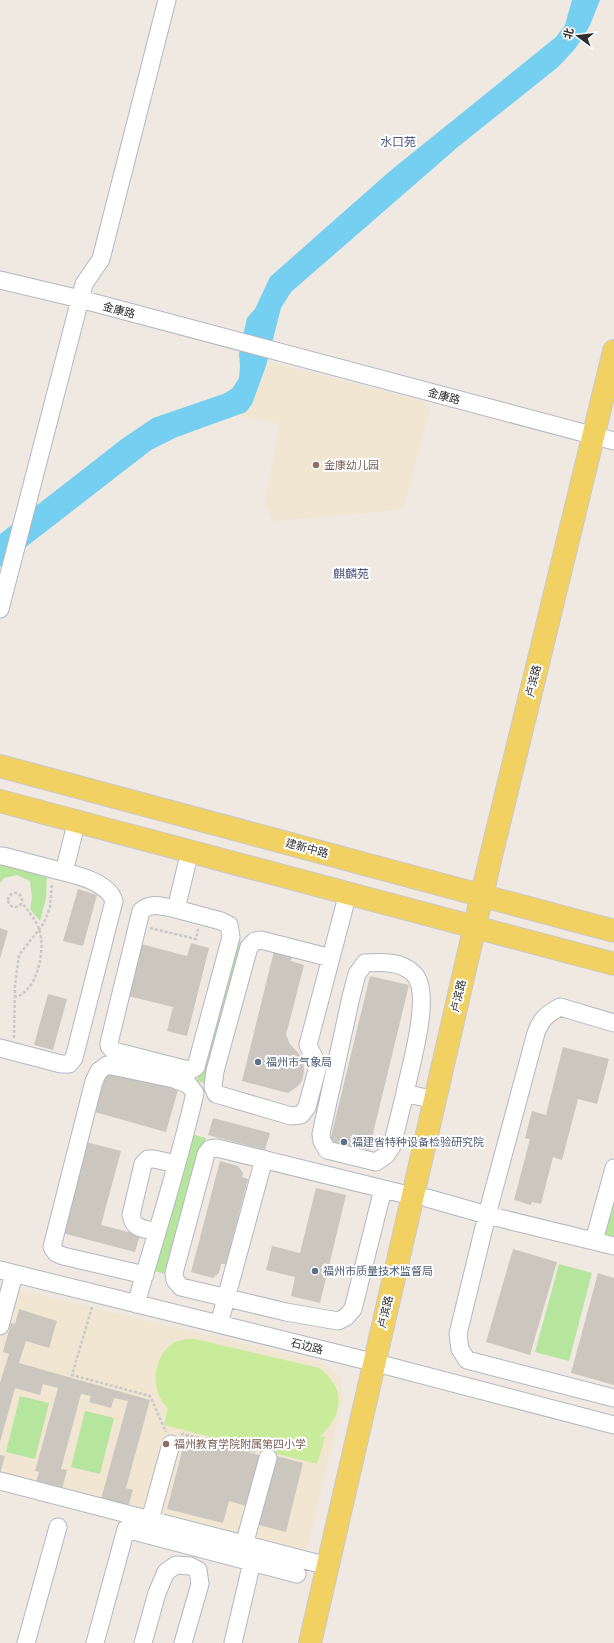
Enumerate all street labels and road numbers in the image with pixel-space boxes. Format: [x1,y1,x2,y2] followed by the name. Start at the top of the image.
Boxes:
[101,300,136,321] street label: 金康路
[426,386,461,407] street label: 金康路
[523,664,544,699] street label: 卢滨路
[284,837,330,860] street label: 建新中路
[448,979,469,1014] street label: 卢滨路
[375,1295,396,1330] street label: 卢滨路
[289,1336,324,1357] street label: 石边路

